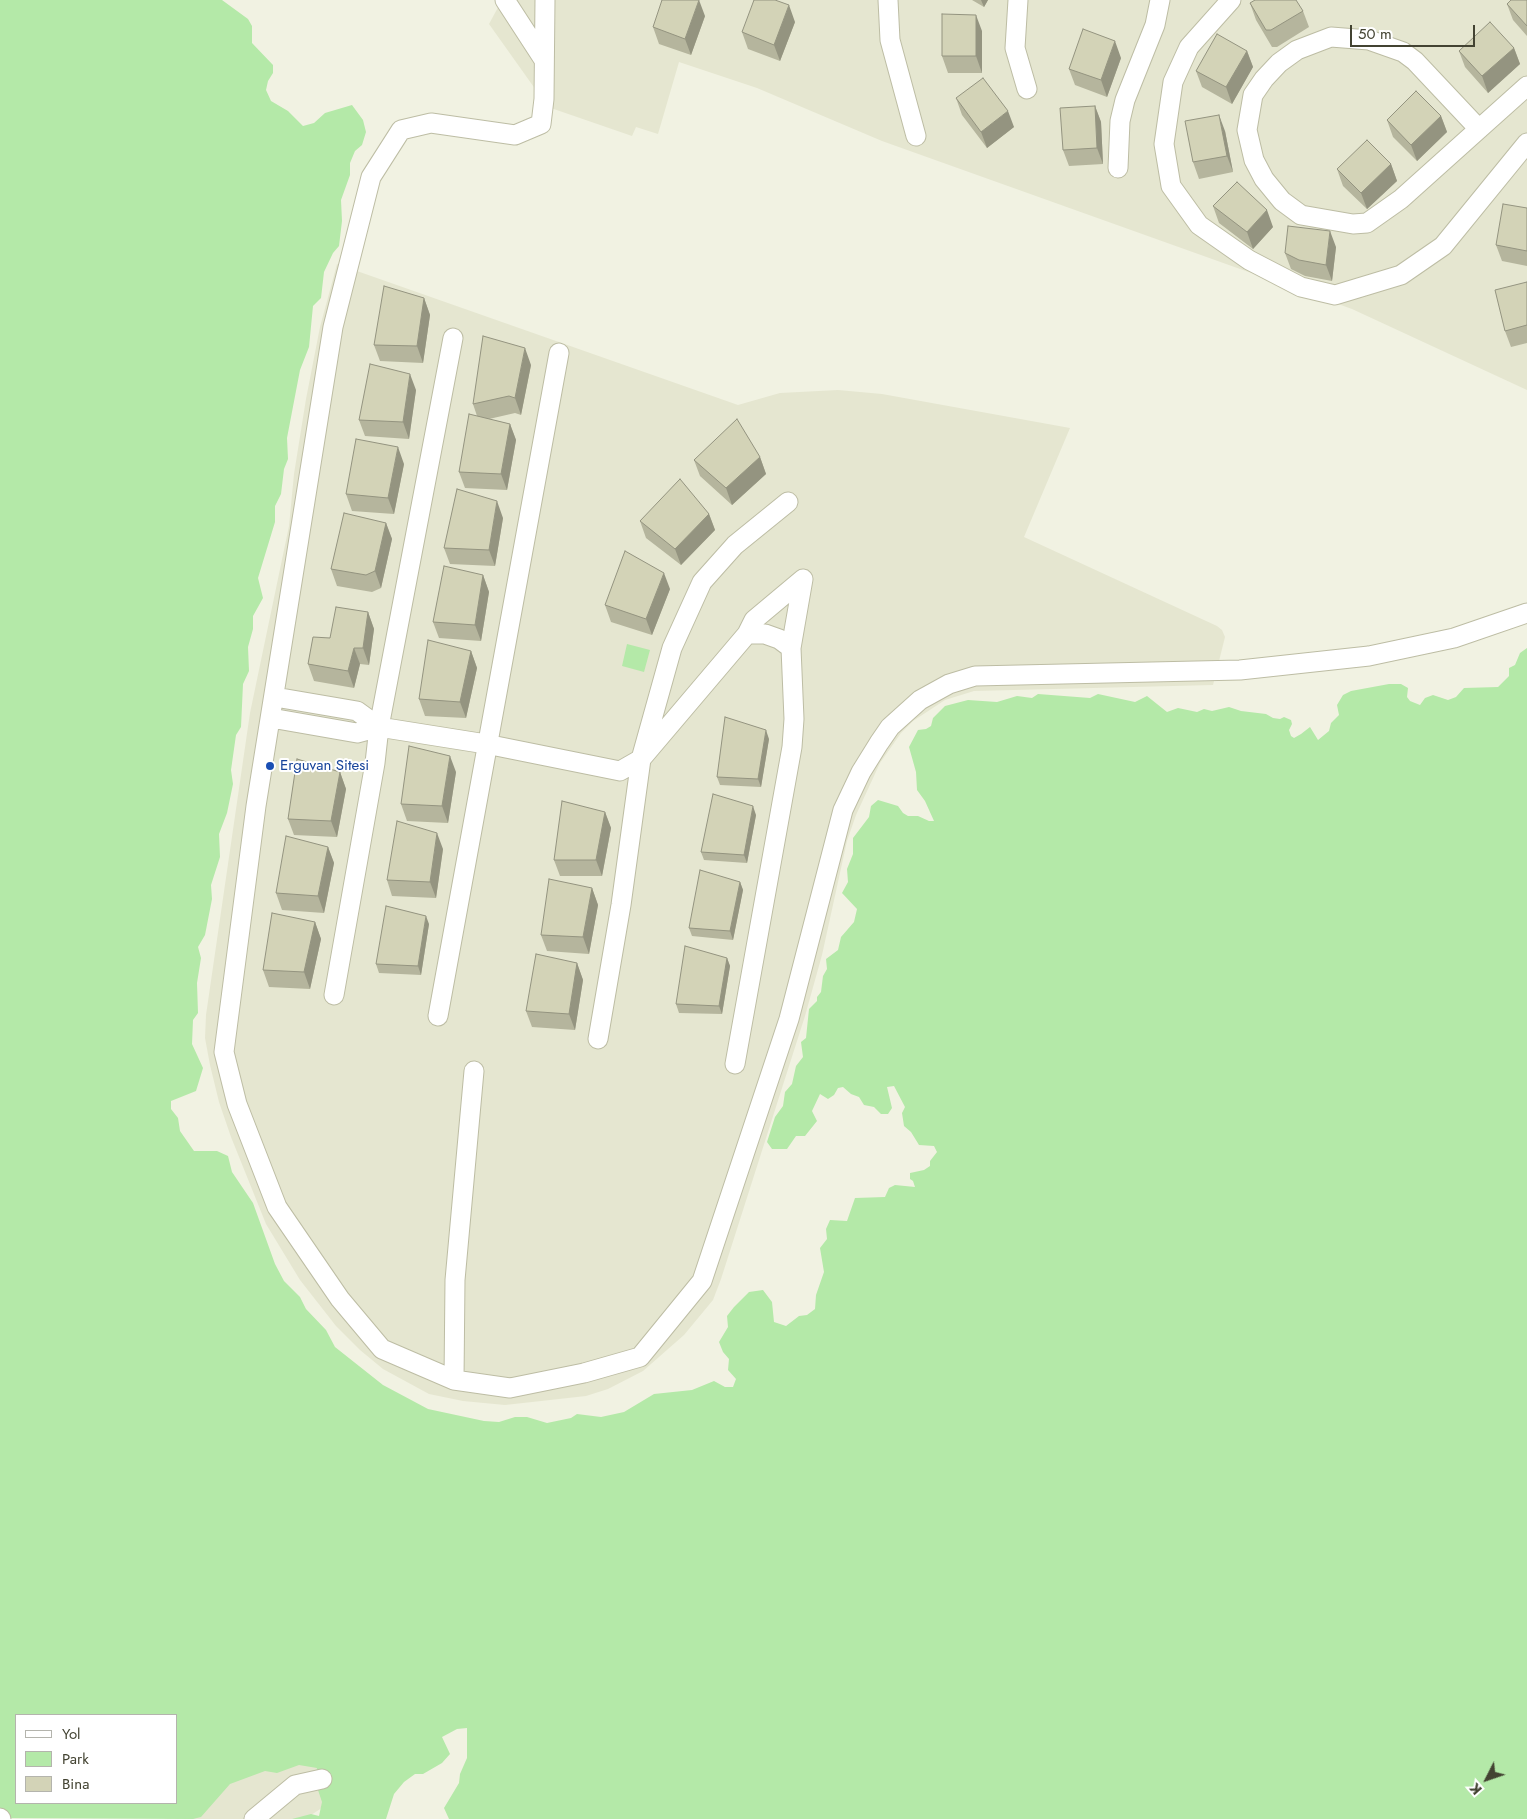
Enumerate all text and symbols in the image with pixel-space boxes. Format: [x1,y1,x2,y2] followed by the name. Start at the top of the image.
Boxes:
[1352,15,1477,47] scale bar
[1358,23,1392,45] text: 50 m
[280,757,369,775] place label: Erguvan Sitesi
[264,760,276,772] marker: Erguvan Sitesi
[15,1714,178,1804] legend
[62,1723,81,1745] text: Yol
[62,1748,89,1770] text: Park
[1462,1754,1512,1804] north arrow
[62,1773,89,1795] text: Bina
[1465,1779,1486,1799] text: K

